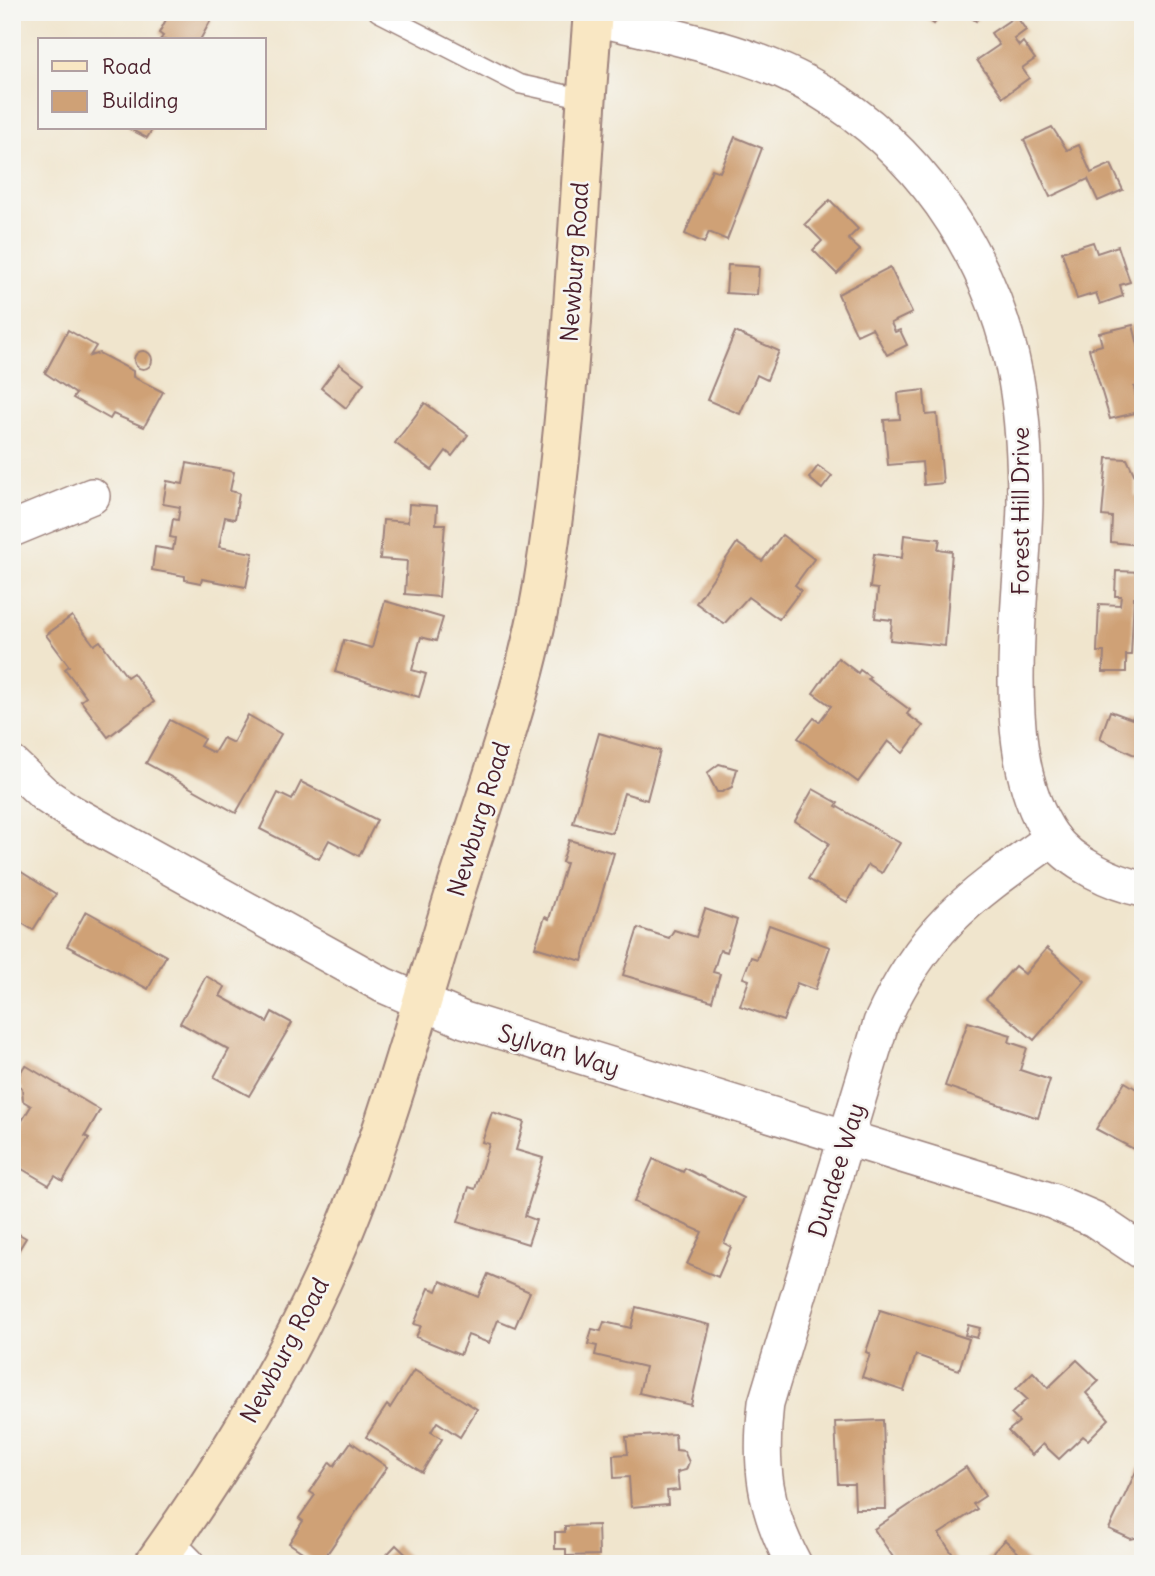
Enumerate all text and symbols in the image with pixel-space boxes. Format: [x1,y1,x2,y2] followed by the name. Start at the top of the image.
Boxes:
[38,38,266,130] legend
[102,53,151,80] text: Road
[102,87,178,114] text: Building
[553,181,595,343] street label: Newburg Road
[1005,427,1035,595] street label: Forest Hill Drive
[440,738,516,900] street label: Newburg Road
[495,1017,623,1083] street label: Sylvan Way
[801,1099,871,1241] street label: Dundee Way
[233,1272,335,1428] street label: Newburg Road

